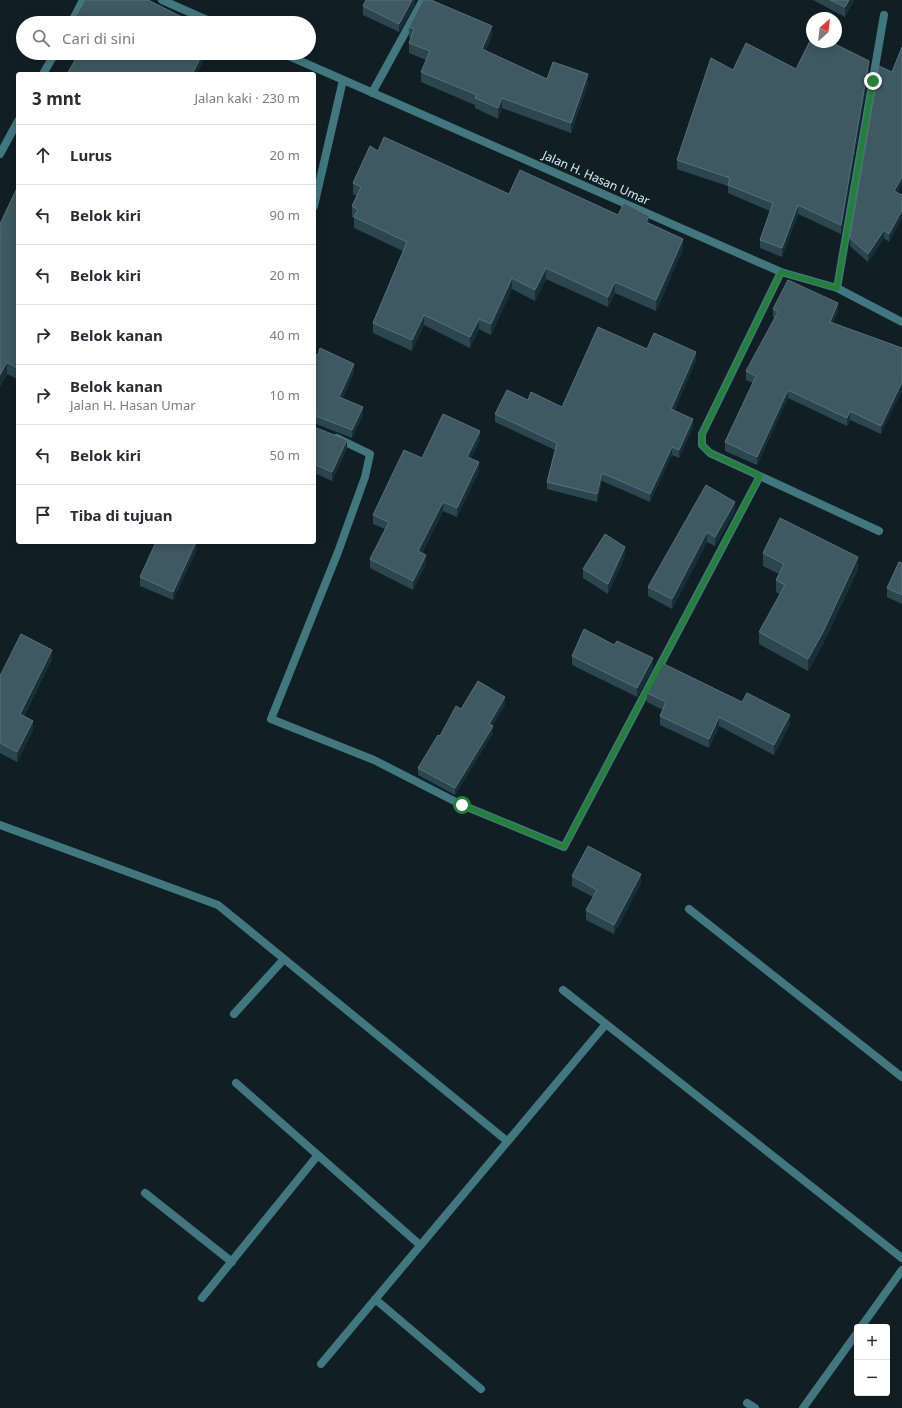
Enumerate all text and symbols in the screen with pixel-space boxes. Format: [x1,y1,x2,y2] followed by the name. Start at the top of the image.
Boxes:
[806,12,842,48] north arrow
[16,16,316,60] search box
[30,27,52,49] icon: search
[62,28,135,48] text: Cari di sini
[864,72,882,90] route end
[32,87,81,110] text: 3 mnt
[194,89,300,107] text: Jalan kaki · 230 m
[32,144,54,166] icon: ahead
[70,145,112,165] text: Lurus
[270,146,300,164] text: 20 m
[539,146,653,209] street label: Jalan H. Hasan Umar
[32,204,54,226] icon: left
[70,205,141,225] text: Belok kiri
[270,206,300,224] text: 90 m
[32,264,54,286] icon: left
[70,265,141,285] text: Belok kiri
[270,266,300,284] text: 20 m
[32,324,54,346] icon: right
[70,325,163,345] text: Belok kanan
[270,326,300,344] text: 40 m
[70,376,163,396] text: Belok kanan
[32,384,54,406] icon: right
[270,386,300,404] text: 10 m
[70,396,196,414] text: Jalan H. Hasan Umar
[32,444,54,466] icon: left
[70,445,141,465] text: Belok kiri
[270,446,300,464] text: 50 m
[32,504,54,526] icon: arrive
[70,505,173,525] text: Tiba di tujuan
[453,796,471,814] route start
[854,1324,890,1396] map controls
[854,1324,890,1360] button: +
[854,1360,890,1396] button: −

